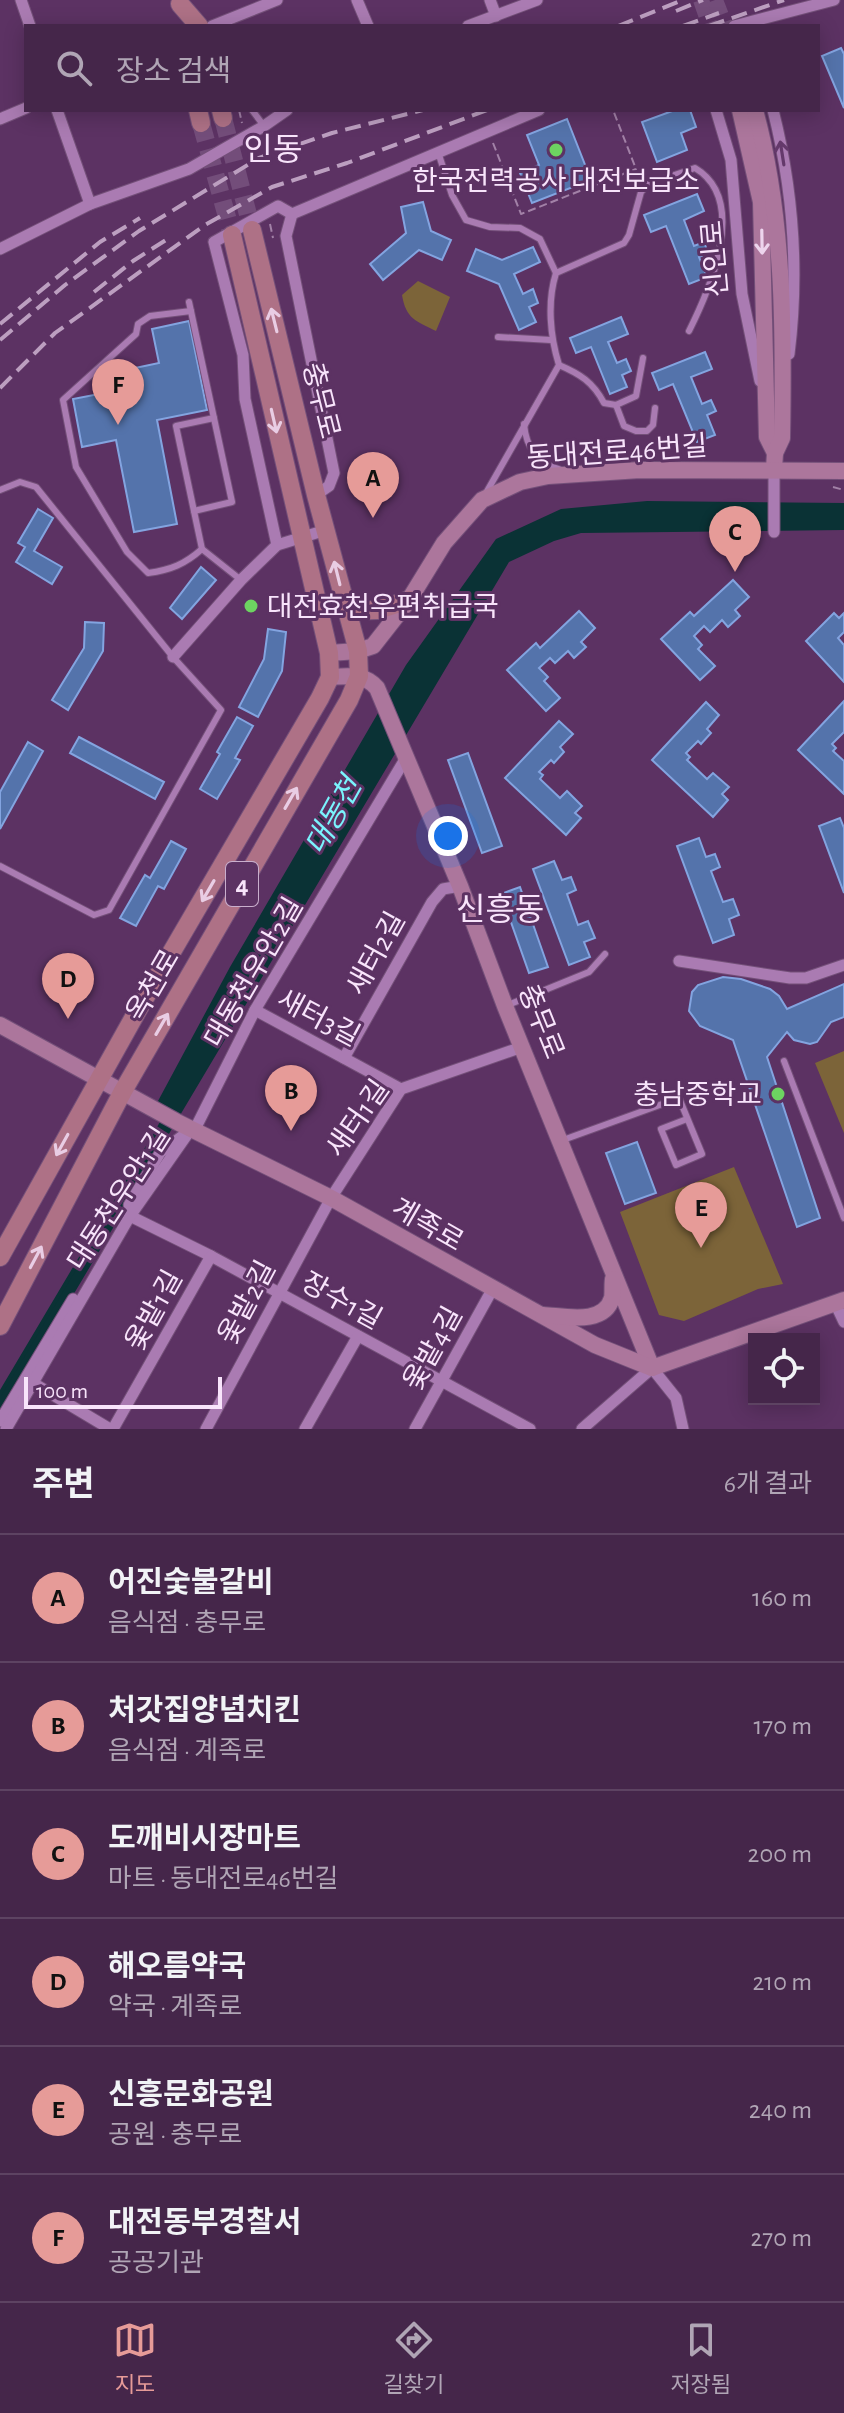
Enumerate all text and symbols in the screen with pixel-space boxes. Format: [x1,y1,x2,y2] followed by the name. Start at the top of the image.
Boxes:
[24,24,820,112] search box
[52,46,96,90] icon: search
[116,57,231,87] text: 장소 검색
[244,133,302,166] district label: 인동
[547,141,565,159] marker: 한국전력공사 대전보급소
[774,141,789,166] one-way arrow
[412,166,700,196] place label: 한국전력공사 대전보급소
[697,219,733,299] street label: 신인로
[754,228,769,255] one-way arrow
[265,308,280,334] one-way arrow
[92,359,144,425] pin: F
[297,359,345,441] street label: 충무로
[267,407,282,433] one-way arrow
[526,431,708,473] street label: 동대전로46번길
[347,452,399,518] pin: A
[709,506,761,572] pin: C
[329,560,344,586] one-way arrow
[267,592,499,622] place label: 대전효천우편취급국
[242,597,260,615] marker: 대전효천우편취급국
[300,770,369,860] water label: 대동천
[283,787,299,810] one-way arrow
[428,816,468,856] your location
[226,862,258,906] road number: 4
[199,879,215,902] one-way arrow
[199,893,309,1052] street label: 대동천우안2길
[456,893,544,926] district label: 신흥동
[341,907,411,1000] street label: 새터2길
[121,945,185,1026] street label: 옥천로
[42,953,94,1019] pin: D
[513,980,569,1063] street label: 충무로
[272,984,365,1052] street label: 새터3길
[154,1013,170,1036] one-way arrow
[265,1065,317,1131] pin: B
[321,1074,395,1163] street label: 새터1길
[633,1080,762,1110] place label: 충남중학교
[769,1085,787,1103] marker: 충남중학교
[62,1122,176,1276] street label: 대동천우안1길
[53,1133,69,1157] one-way arrow
[675,1182,727,1248] pin: E
[387,1193,468,1257] street label: 계족로
[29,1246,45,1270] one-way arrow
[213,1256,281,1349] street label: 옻밭2길
[120,1265,188,1356] street label: 옻밭1길
[296,1267,387,1335] street label: 장수1길
[398,1302,468,1395] street label: 옻밭4길
[748,1333,820,1405] map controls
[748,1333,820,1405] button: locate
[24,1373,222,1409] scale bar
[36,1380,88,1402] text: 100 m
[32,1468,95,1502] text: 주변
[724,1471,812,1497] text: 6개 결과
[108,1568,274,1598] text: 어진숯불갈비
[50,1585,66,1611] text: A
[752,1585,812,1611] text: 160 m
[108,1610,266,1636] text: 음식점 · 충무로
[108,1696,301,1726] text: 처갓집양념치킨
[50,1713,66,1739] text: B
[753,1713,812,1739] text: 170 m
[108,1738,266,1764] text: 음식점 · 계족로
[108,1824,301,1854] text: 도깨비시장마트
[51,1841,65,1867] text: C
[748,1841,812,1867] text: 200 m
[108,1866,339,1892] text: 마트 · 동대전로46번길
[108,1952,246,1982] text: 해오름약국
[49,1969,67,1995] text: D
[752,1969,812,1995] text: 210 m
[108,1994,242,2020] text: 약국 · 계족로
[108,2080,274,2110] text: 신흥문화공원
[51,2097,65,2123] text: E
[749,2097,812,2123] text: 240 m
[108,2122,242,2148] text: 공원 · 충무로
[108,2208,301,2238] text: 대전동부경찰서
[52,2225,64,2251] text: F
[751,2225,812,2251] text: 270 m
[108,2250,204,2276] text: 공공기관
[113,2318,157,2398] tab: 지도
[383,2318,444,2398] tab: 길찾기
[670,2318,731,2398] tab: 저장됨

